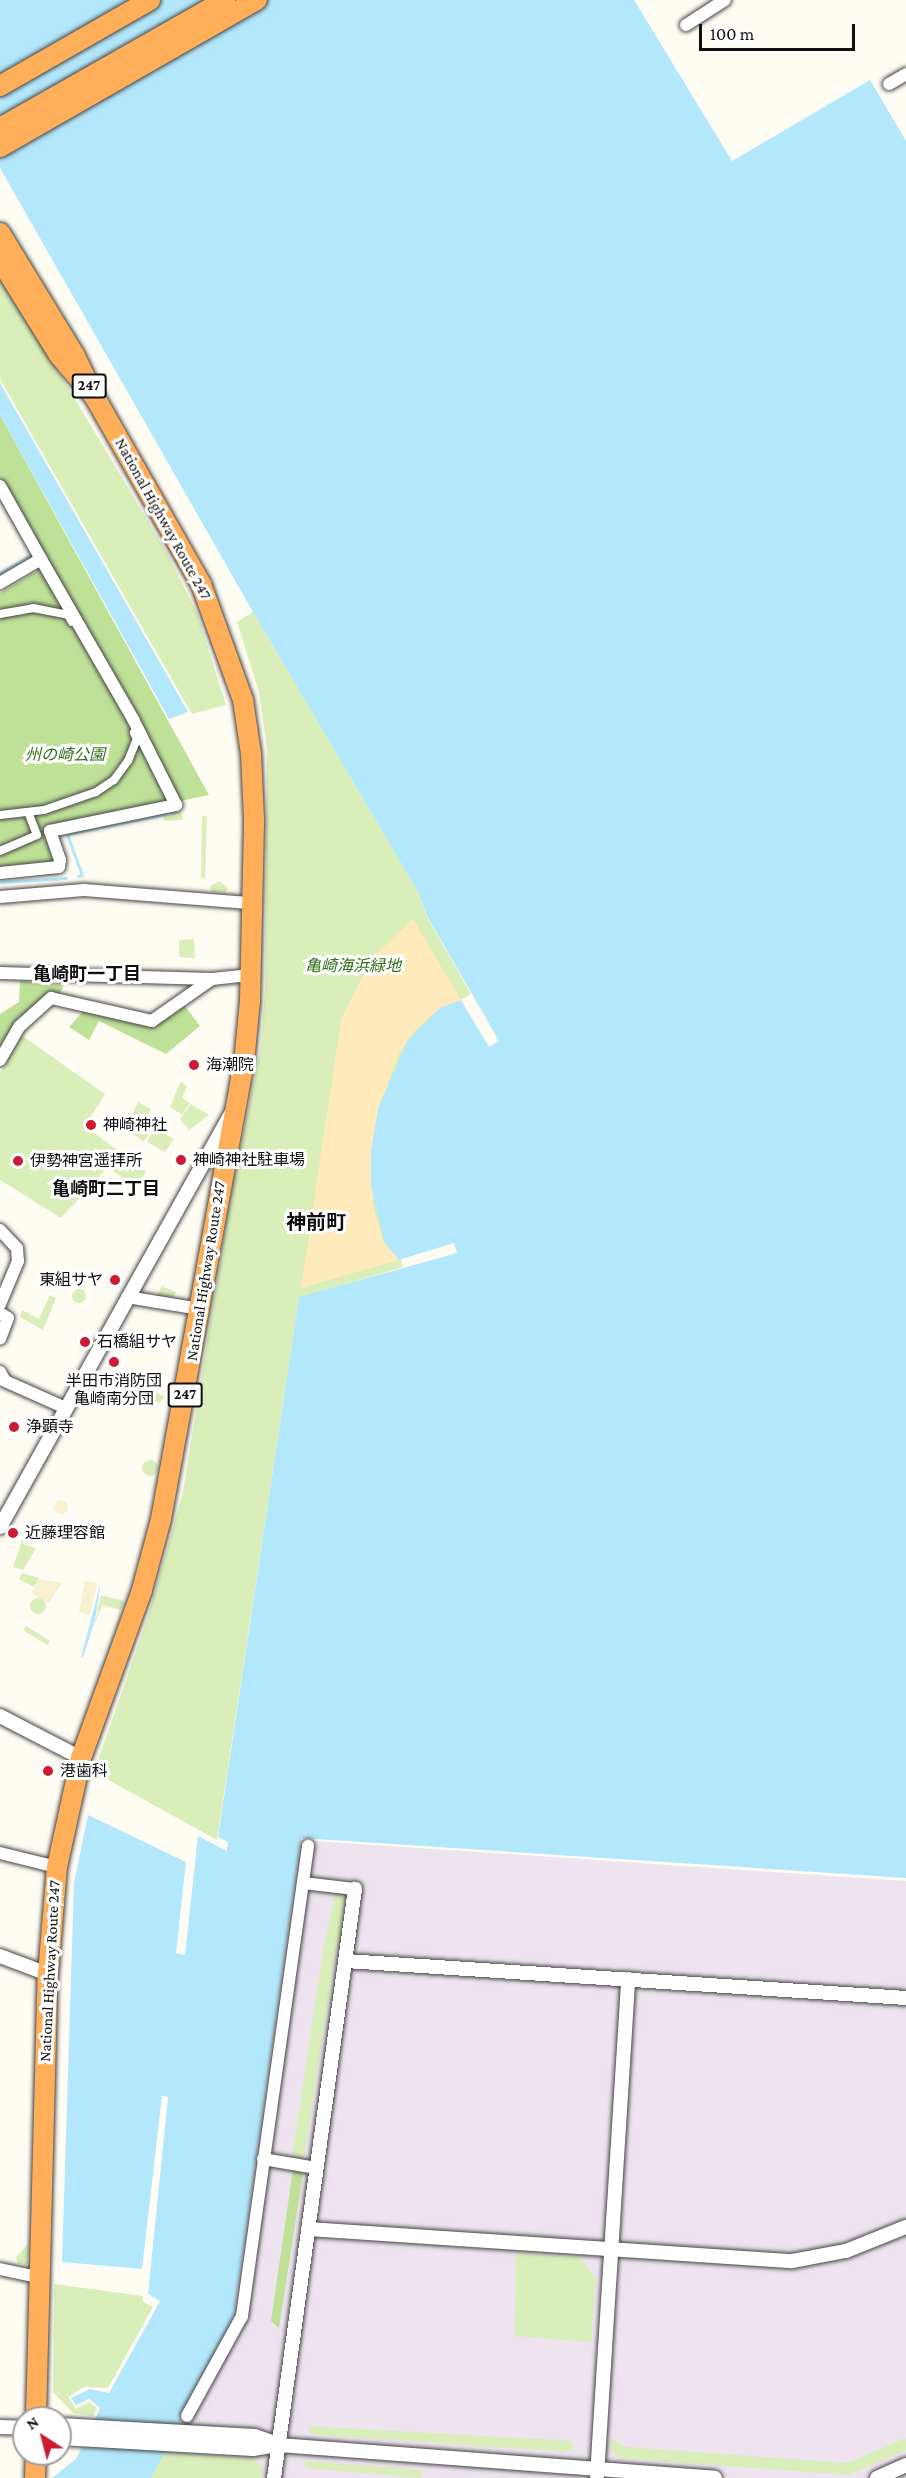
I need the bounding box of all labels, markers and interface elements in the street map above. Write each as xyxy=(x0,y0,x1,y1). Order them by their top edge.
scale bar xyxy=(702,12,858,50)
text: 100 m xyxy=(710,24,754,44)
road number: 247 xyxy=(71,374,107,398)
street label: National Highway Route 247 xyxy=(111,435,215,603)
park label: 州の崎公園 xyxy=(25,745,105,765)
park label: 亀崎海浜緑地 xyxy=(305,956,401,976)
district label: 亀崎町一丁目 xyxy=(33,963,141,985)
place label: 海潮院 xyxy=(206,1055,254,1075)
marker: 海潮院 xyxy=(187,1058,201,1072)
place label: 神崎神社 xyxy=(103,1115,167,1135)
marker: 神崎神社 xyxy=(84,1118,98,1132)
place label: 神崎神社駐車場 xyxy=(193,1150,305,1170)
place label: 伊勢神宮遥拝所 xyxy=(30,1151,142,1171)
marker: 神崎神社駐車場 xyxy=(174,1153,188,1167)
marker: 伊勢神宮遥拝所 xyxy=(11,1154,25,1168)
district label: 亀崎町二丁目 xyxy=(52,1178,160,1200)
street label: National Highway Route 247 xyxy=(182,1180,230,1362)
district label: 神前町 xyxy=(286,1210,346,1234)
place label: 東組サヤ xyxy=(39,1270,103,1290)
marker: 東組サヤ xyxy=(108,1273,122,1287)
place label: 石橋組サヤ xyxy=(97,1332,177,1352)
marker: 石橋組サヤ xyxy=(78,1335,92,1349)
marker: 半田市消防団 亀崎南分団 xyxy=(107,1355,121,1369)
place label: 半田市消防団 亀崎南分団 xyxy=(66,1371,162,1409)
road number: 247 xyxy=(167,1383,203,1407)
place label: 浄顕寺 xyxy=(26,1417,74,1437)
marker: 浄顕寺 xyxy=(7,1420,21,1434)
place label: 近藤理容館 xyxy=(25,1523,105,1543)
marker: 近藤理容館 xyxy=(6,1526,20,1540)
place label: 港歯科 xyxy=(60,1761,108,1781)
marker: 港歯科 xyxy=(41,1764,55,1778)
street label: National Highway Route 247 xyxy=(36,1880,64,2062)
north arrow xyxy=(12,2406,72,2466)
text: N xyxy=(23,2413,42,2433)

